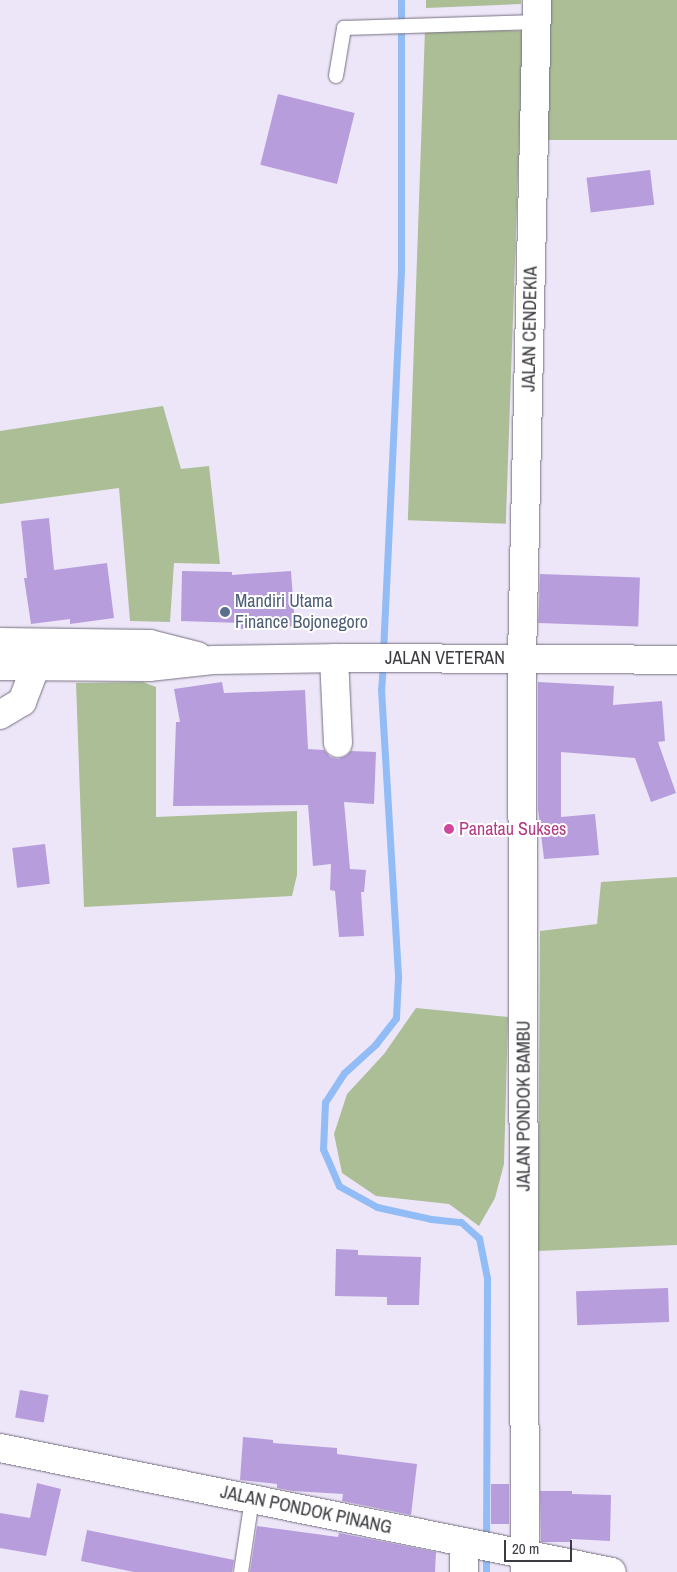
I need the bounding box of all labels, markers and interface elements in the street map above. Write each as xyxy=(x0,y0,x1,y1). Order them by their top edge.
street label: JALAN CENDEKIA xyxy=(518,266,542,392)
place label: Mandiri Utama Finance Bojonegoro xyxy=(235,591,368,634)
marker: Mandiri Utama Finance Bojonegoro xyxy=(219,606,231,618)
street label: JALAN VETERAN xyxy=(385,647,505,669)
place label: Panatau Sukses xyxy=(459,818,566,840)
marker: Panatau Sukses xyxy=(443,823,455,835)
street label: JALAN PONDOK BAMBU xyxy=(513,1021,535,1191)
street label: JALAN PONDOK PINANG xyxy=(218,1481,394,1539)
scale bar xyxy=(507,1530,574,1562)
text: 20 m xyxy=(512,1538,539,1559)

